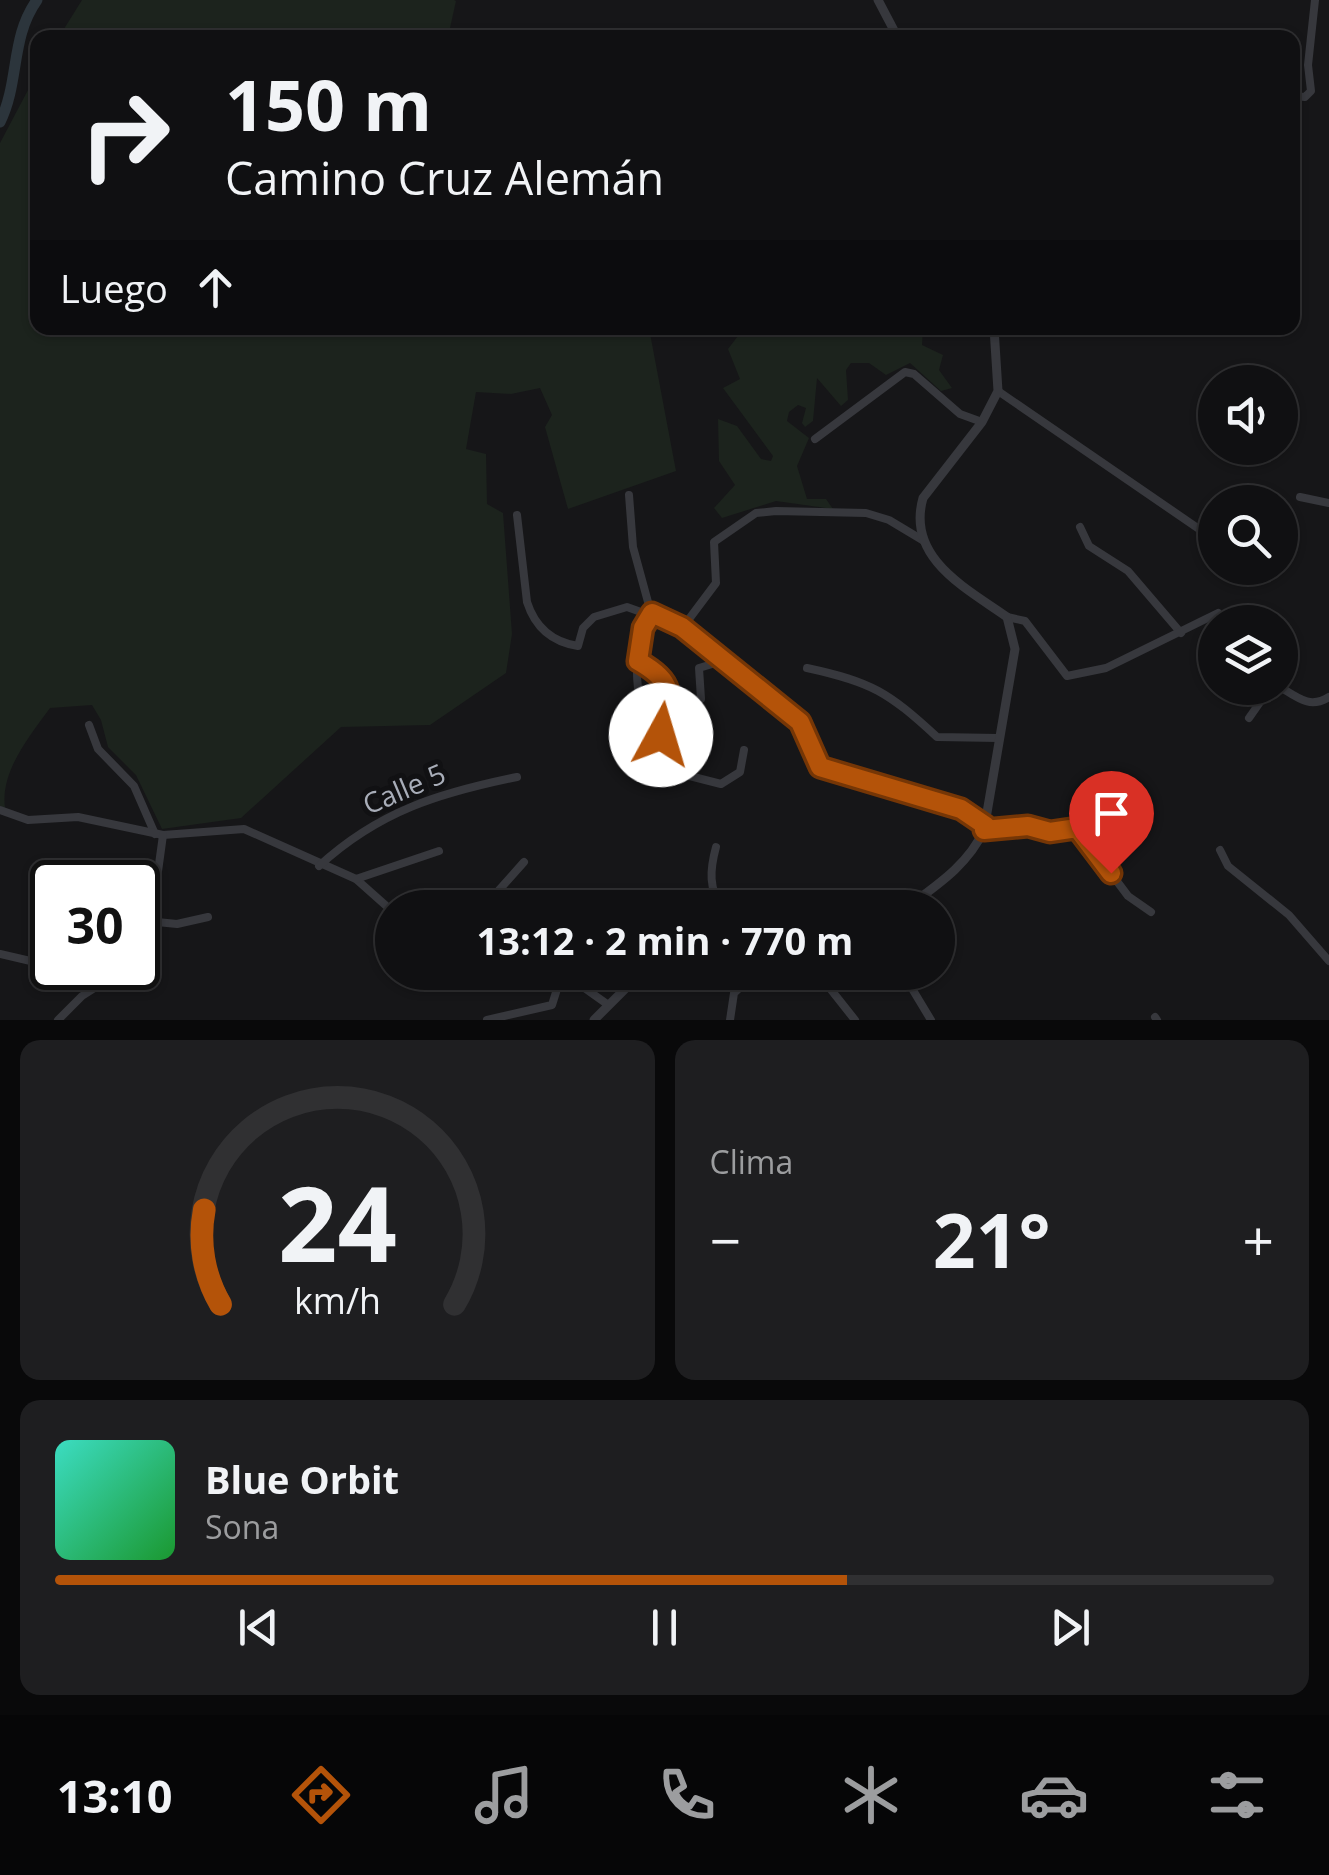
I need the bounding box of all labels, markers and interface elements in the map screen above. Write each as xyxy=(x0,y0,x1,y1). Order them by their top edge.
text: 150 m xyxy=(225,56,432,152)
icon: right xyxy=(60,70,190,200)
text: Camino Cruz Alemán xyxy=(225,147,664,208)
icon: ahead xyxy=(188,260,243,315)
text: Luego xyxy=(60,262,168,314)
map controls xyxy=(1198,365,1298,705)
button: sound xyxy=(1198,365,1298,465)
button: search xyxy=(1198,485,1298,585)
button: layers xyxy=(1198,605,1298,705)
position arrow xyxy=(609,683,713,787)
street label: Calle 5 xyxy=(356,754,451,822)
pin xyxy=(1069,771,1154,874)
icon: arrive xyxy=(1084,786,1139,841)
speed limit sign: 30 xyxy=(30,860,160,990)
text: 13:12 · 2 min · 770 m xyxy=(477,914,853,966)
text: Clima xyxy=(710,1140,793,1183)
text: 24 xyxy=(278,1151,397,1292)
text: 21° xyxy=(933,1188,1051,1290)
text: − xyxy=(710,1202,741,1277)
text: + xyxy=(1243,1202,1274,1277)
text: km/h xyxy=(294,1276,381,1324)
text: Blue Orbit xyxy=(205,1453,399,1505)
text: Sona xyxy=(205,1505,279,1548)
icon: previous xyxy=(231,1600,286,1655)
icon: pause xyxy=(637,1600,692,1655)
icon: next xyxy=(1043,1600,1098,1655)
icon: directions xyxy=(286,1760,356,1830)
icon: music xyxy=(469,1760,539,1830)
icon: phone xyxy=(652,1760,722,1830)
icon: climate xyxy=(836,1760,906,1830)
icon: car xyxy=(1019,1760,1089,1830)
icon: filters xyxy=(1202,1760,1272,1830)
text: 13:10 xyxy=(57,1765,172,1826)

